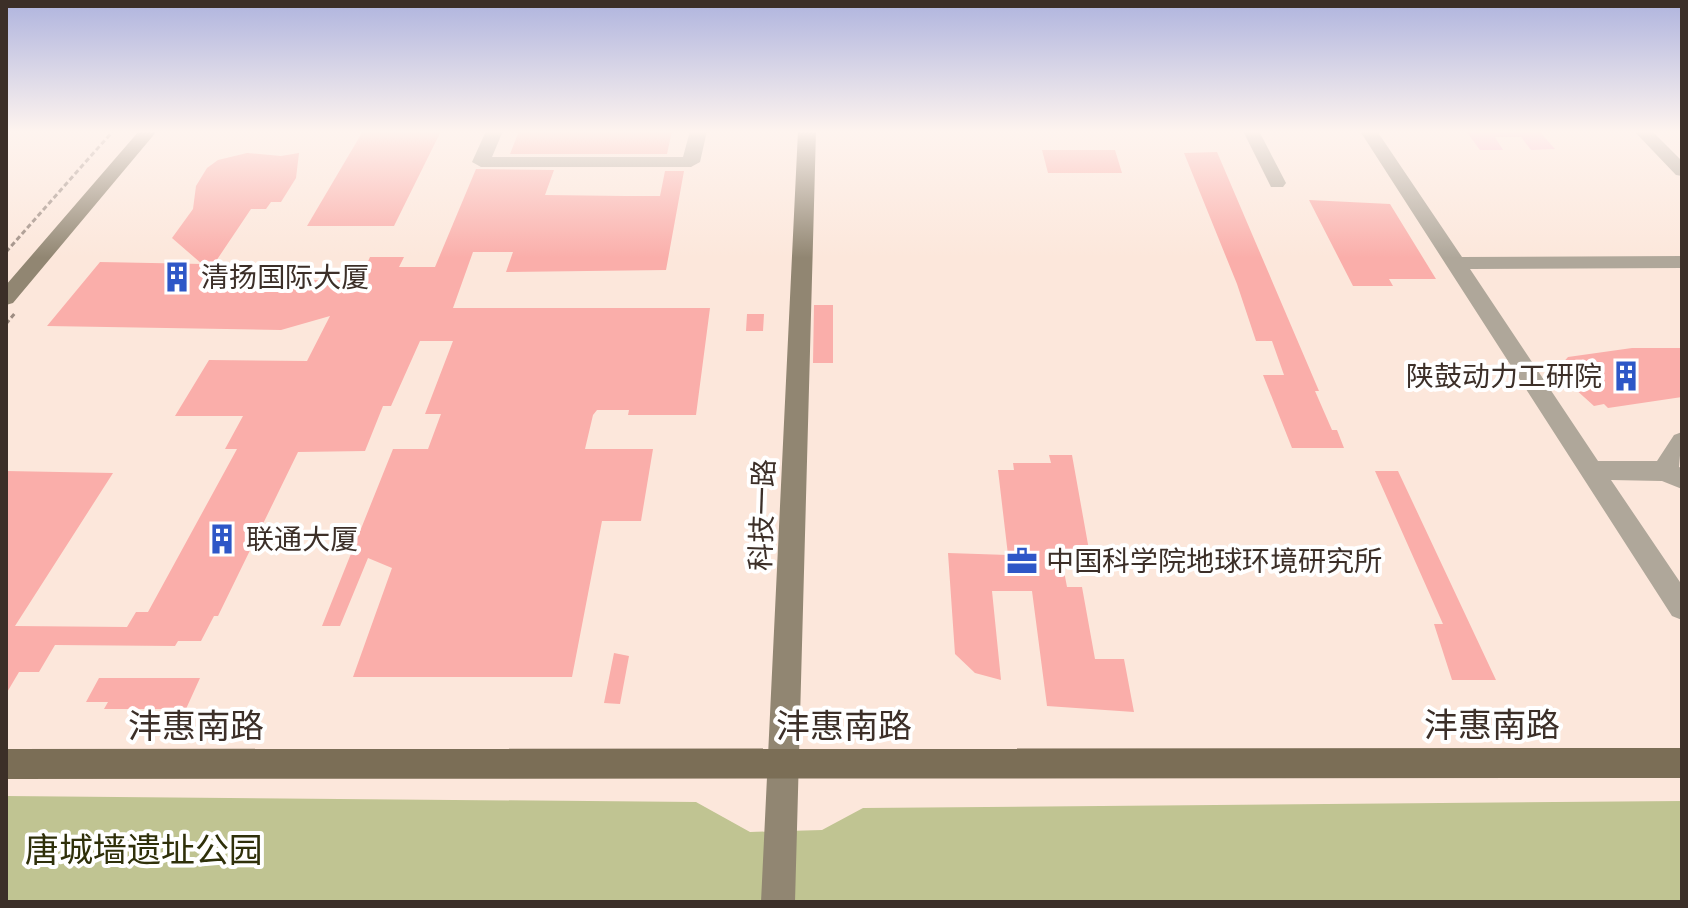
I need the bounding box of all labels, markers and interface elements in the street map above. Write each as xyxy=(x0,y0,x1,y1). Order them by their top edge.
place label: 清扬国际大厦 xyxy=(201,257,369,295)
building icon: 清扬国际大厦 xyxy=(160,260,194,294)
place label: 陕鼓动力工研院 xyxy=(1406,356,1602,394)
building icon: 陕鼓动力工研院 xyxy=(1609,359,1643,393)
street label: 科技一路 xyxy=(740,458,782,572)
place label: 联通大厦 xyxy=(246,519,358,557)
building icon: 联通大厦 xyxy=(205,522,239,556)
place label: 中国科学院地球环境研究所 xyxy=(1046,541,1382,579)
office icon: 中国科学院地球环境研究所 xyxy=(1005,544,1039,578)
street label: 沣惠南路 xyxy=(1424,701,1560,747)
street label: 沣惠南路 xyxy=(128,702,264,748)
street label: 沣惠南路 xyxy=(776,702,912,748)
park label: 唐城墙遗址公园 xyxy=(25,826,263,872)

